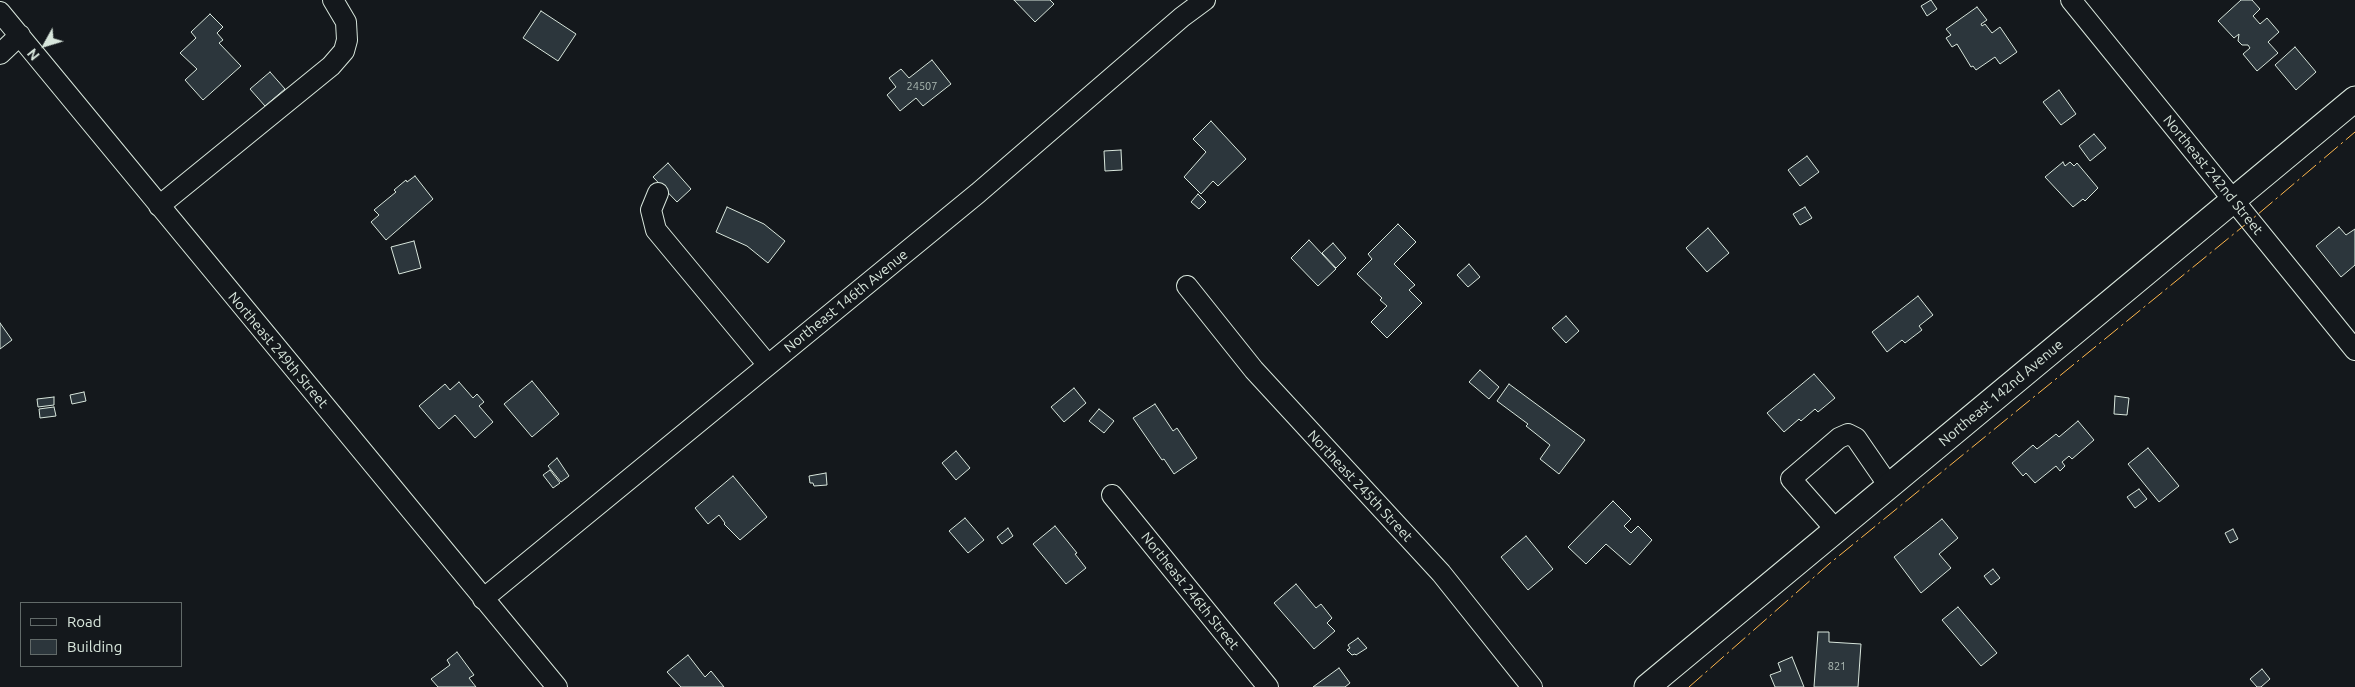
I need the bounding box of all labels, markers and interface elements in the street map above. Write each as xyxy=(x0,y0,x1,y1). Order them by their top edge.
north arrow xyxy=(20,20,70,70)
text: N xyxy=(24,45,43,64)
house number: 24507 xyxy=(906,79,938,93)
street label: Northeast 242nd Street xyxy=(2160,112,2266,238)
street label: Northeast 146th Avenue xyxy=(781,246,911,356)
street label: Northeast 249th Street xyxy=(225,289,331,411)
street label: Northeast 142nd Avenue xyxy=(1935,336,2067,450)
street label: Northeast 245th Street xyxy=(1304,427,1416,545)
street label: Northeast 246th Street xyxy=(1137,529,1243,653)
legend xyxy=(20,602,182,667)
text: Road xyxy=(67,613,102,630)
text: Building xyxy=(67,638,122,655)
house number: 821 xyxy=(1828,659,1846,673)

